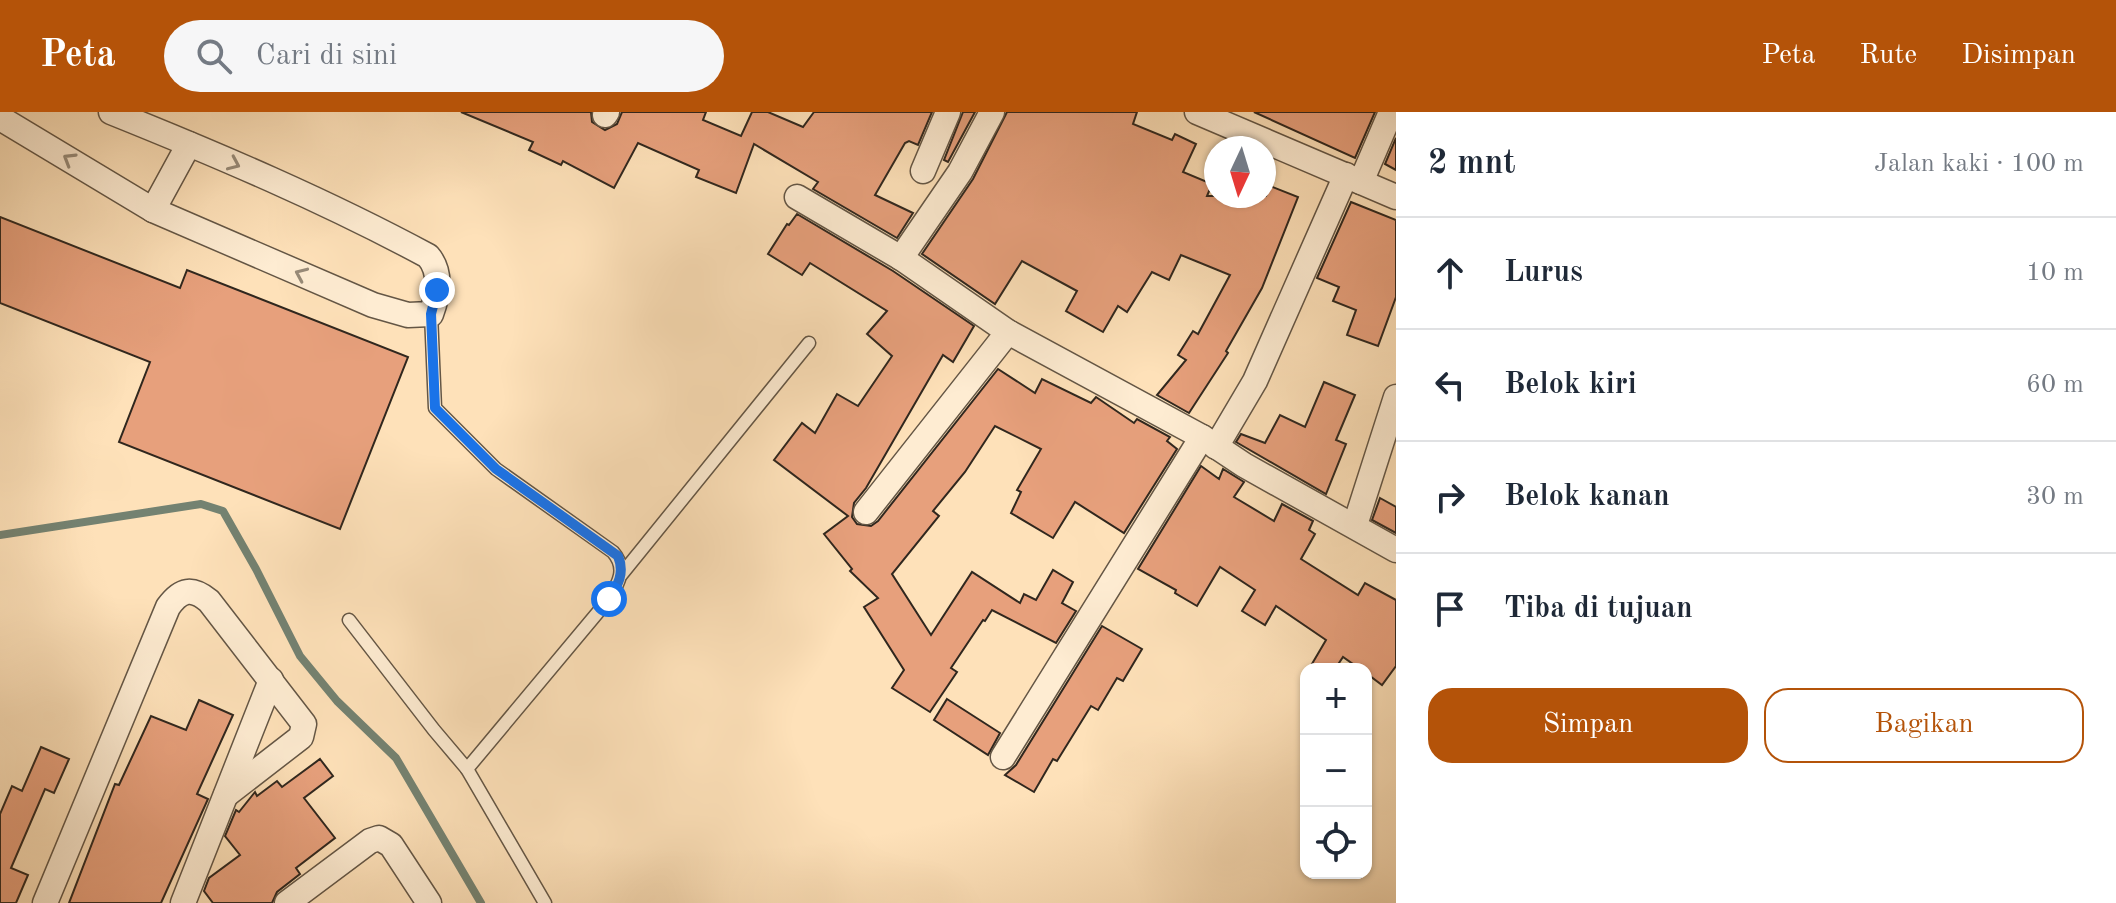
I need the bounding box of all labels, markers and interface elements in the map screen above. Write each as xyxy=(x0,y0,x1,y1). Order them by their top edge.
search box xyxy=(164,20,724,92)
icon: search xyxy=(192,34,236,78)
text: Peta xyxy=(40,37,116,75)
text: Cari di sini xyxy=(256,41,397,71)
text: Peta xyxy=(1761,42,1816,70)
text: Rute xyxy=(1860,42,1917,70)
text: Disimpan xyxy=(1961,42,2076,70)
north arrow xyxy=(1204,136,1276,208)
text: 2 mnt xyxy=(1428,147,1516,181)
text: Jalan kaki · 100 m xyxy=(1874,151,2084,177)
one-way arrow xyxy=(63,153,78,169)
one-way arrow xyxy=(226,154,240,170)
icon: ahead xyxy=(1428,251,1472,295)
text: Lurus xyxy=(1504,258,1583,288)
text: 10 m xyxy=(2026,260,2084,286)
one-way arrow xyxy=(295,268,309,284)
route end xyxy=(419,272,455,308)
icon: left xyxy=(1428,363,1472,407)
text: Belok kiri xyxy=(1504,370,1637,400)
text: 60 m xyxy=(2026,372,2084,398)
icon: right xyxy=(1428,475,1472,519)
text: Belok kanan xyxy=(1504,482,1670,512)
text: 30 m xyxy=(2026,484,2084,510)
route start xyxy=(591,581,627,617)
icon: arrive xyxy=(1428,587,1472,631)
text: Tiba di tujuan xyxy=(1504,594,1693,624)
map controls xyxy=(1300,663,1372,879)
button: + xyxy=(1300,663,1372,735)
button: Simpan xyxy=(1428,688,1748,763)
button: Bagikan xyxy=(1764,688,2084,763)
button: − xyxy=(1300,735,1372,807)
button: locate xyxy=(1300,807,1372,879)

